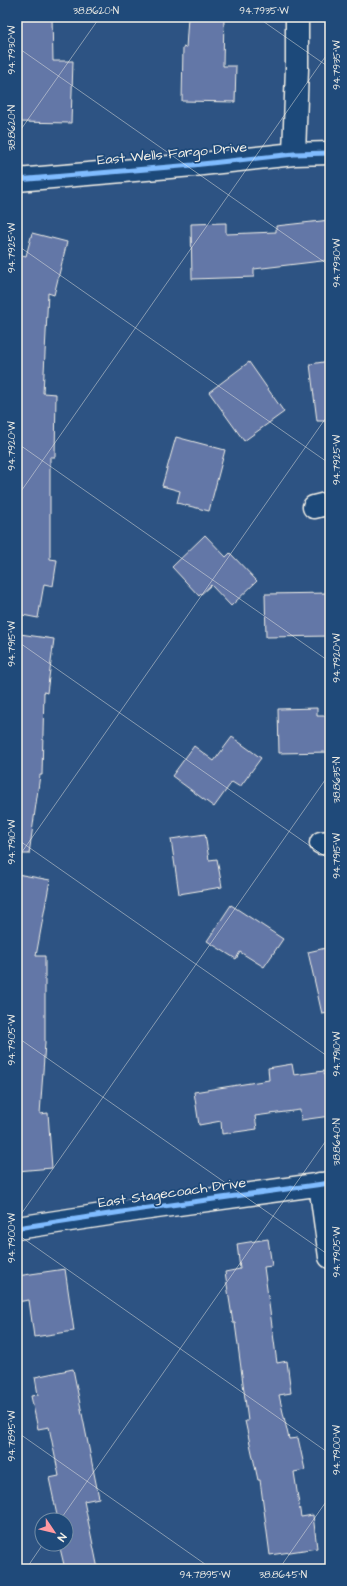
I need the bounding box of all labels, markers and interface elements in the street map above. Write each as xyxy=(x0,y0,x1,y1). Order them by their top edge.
text: 38.8620°N xyxy=(73,4,119,18)
text: 94.7935°W xyxy=(239,4,289,18)
text: 94.7930°W xyxy=(5,25,19,74)
text: 94.7935°W xyxy=(330,40,344,90)
text: 38.8620°N xyxy=(5,105,19,151)
street label: East Wells Fargo Drive xyxy=(96,137,248,171)
text: 94.7925°W xyxy=(5,222,19,273)
text: 94.7930°W xyxy=(330,238,344,287)
text: 94.7920°W xyxy=(5,421,19,471)
text: 94.7925°W xyxy=(330,434,344,485)
text: 94.7915°W xyxy=(5,621,19,667)
text: 94.7920°W xyxy=(330,633,344,683)
text: 38.8635°N xyxy=(330,757,344,803)
text: 94.7910°W xyxy=(5,819,19,864)
text: 94.7915°W xyxy=(330,833,344,879)
text: 94.7905°W xyxy=(5,1014,19,1065)
text: 94.7910°W xyxy=(330,1031,344,1076)
text: 38.8640°N xyxy=(330,1118,344,1166)
street label: East Stagecoach Drive xyxy=(97,1173,248,1213)
text: 94.7900°W xyxy=(5,1212,19,1263)
text: 94.7905°W xyxy=(330,1226,344,1277)
text: 94.7895°W xyxy=(5,1410,19,1461)
text: 94.7900°W xyxy=(330,1424,344,1475)
north arrow xyxy=(34,1512,74,1552)
text: N xyxy=(54,1530,70,1545)
text: 94.7895°W xyxy=(180,1568,231,1582)
text: 38.8645°N xyxy=(259,1568,307,1582)

